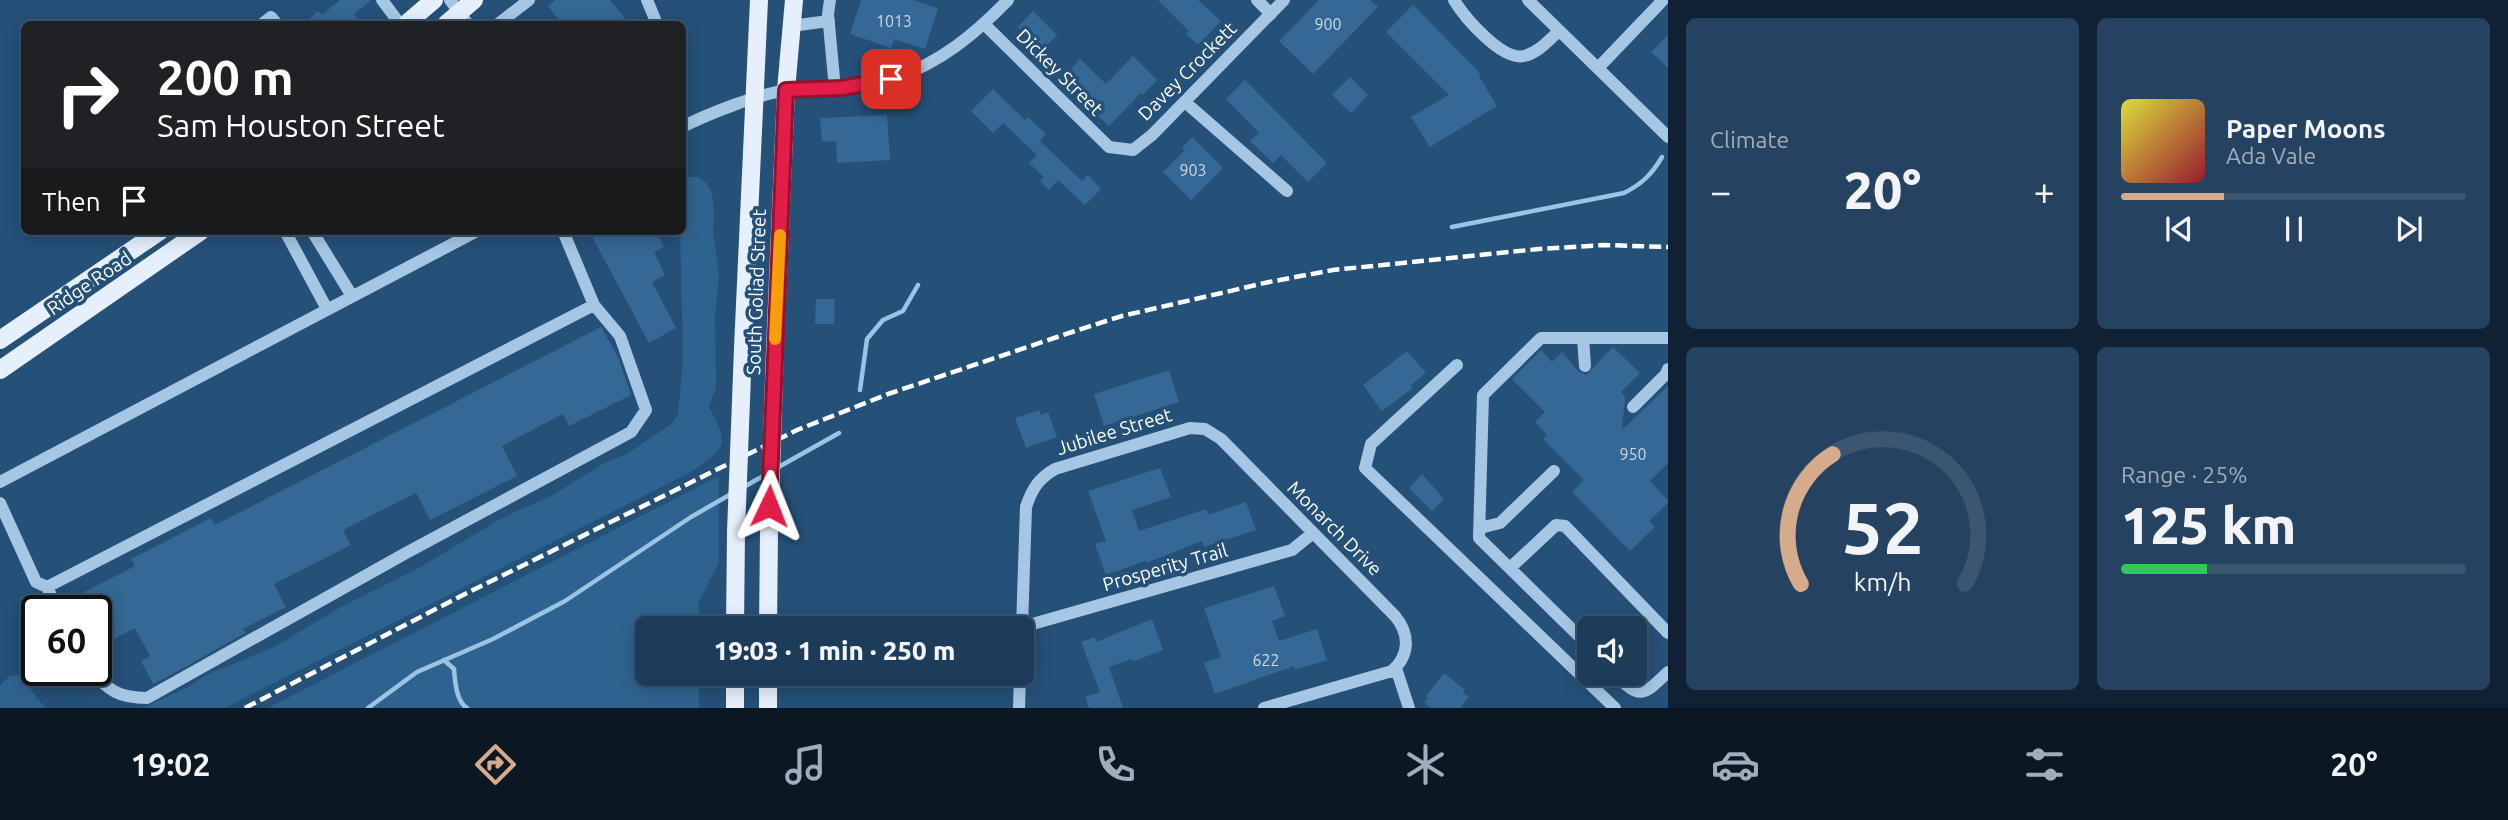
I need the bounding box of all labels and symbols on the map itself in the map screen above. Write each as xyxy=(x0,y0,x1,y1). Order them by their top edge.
house number: 1013 xyxy=(876,12,912,30)
house number: 900 xyxy=(1314,15,1342,33)
street label: Davey Crockett xyxy=(1133,17,1241,125)
street label: Dickey Street xyxy=(1012,24,1108,120)
pin xyxy=(861,49,921,109)
house number: 903 xyxy=(1179,161,1207,179)
street label: South Goliad Street xyxy=(742,208,770,375)
street label: Ridge Road xyxy=(43,247,135,319)
street label: Jubilee Street xyxy=(1054,403,1175,459)
house number: 950 xyxy=(1619,445,1647,463)
position arrow xyxy=(732,469,806,543)
street label: Monarch Drive xyxy=(1283,476,1387,580)
street label: Prosperity Trail xyxy=(1100,539,1230,595)
speed limit sign: 60 xyxy=(21,595,112,686)
house number: 622 xyxy=(1252,651,1280,669)

